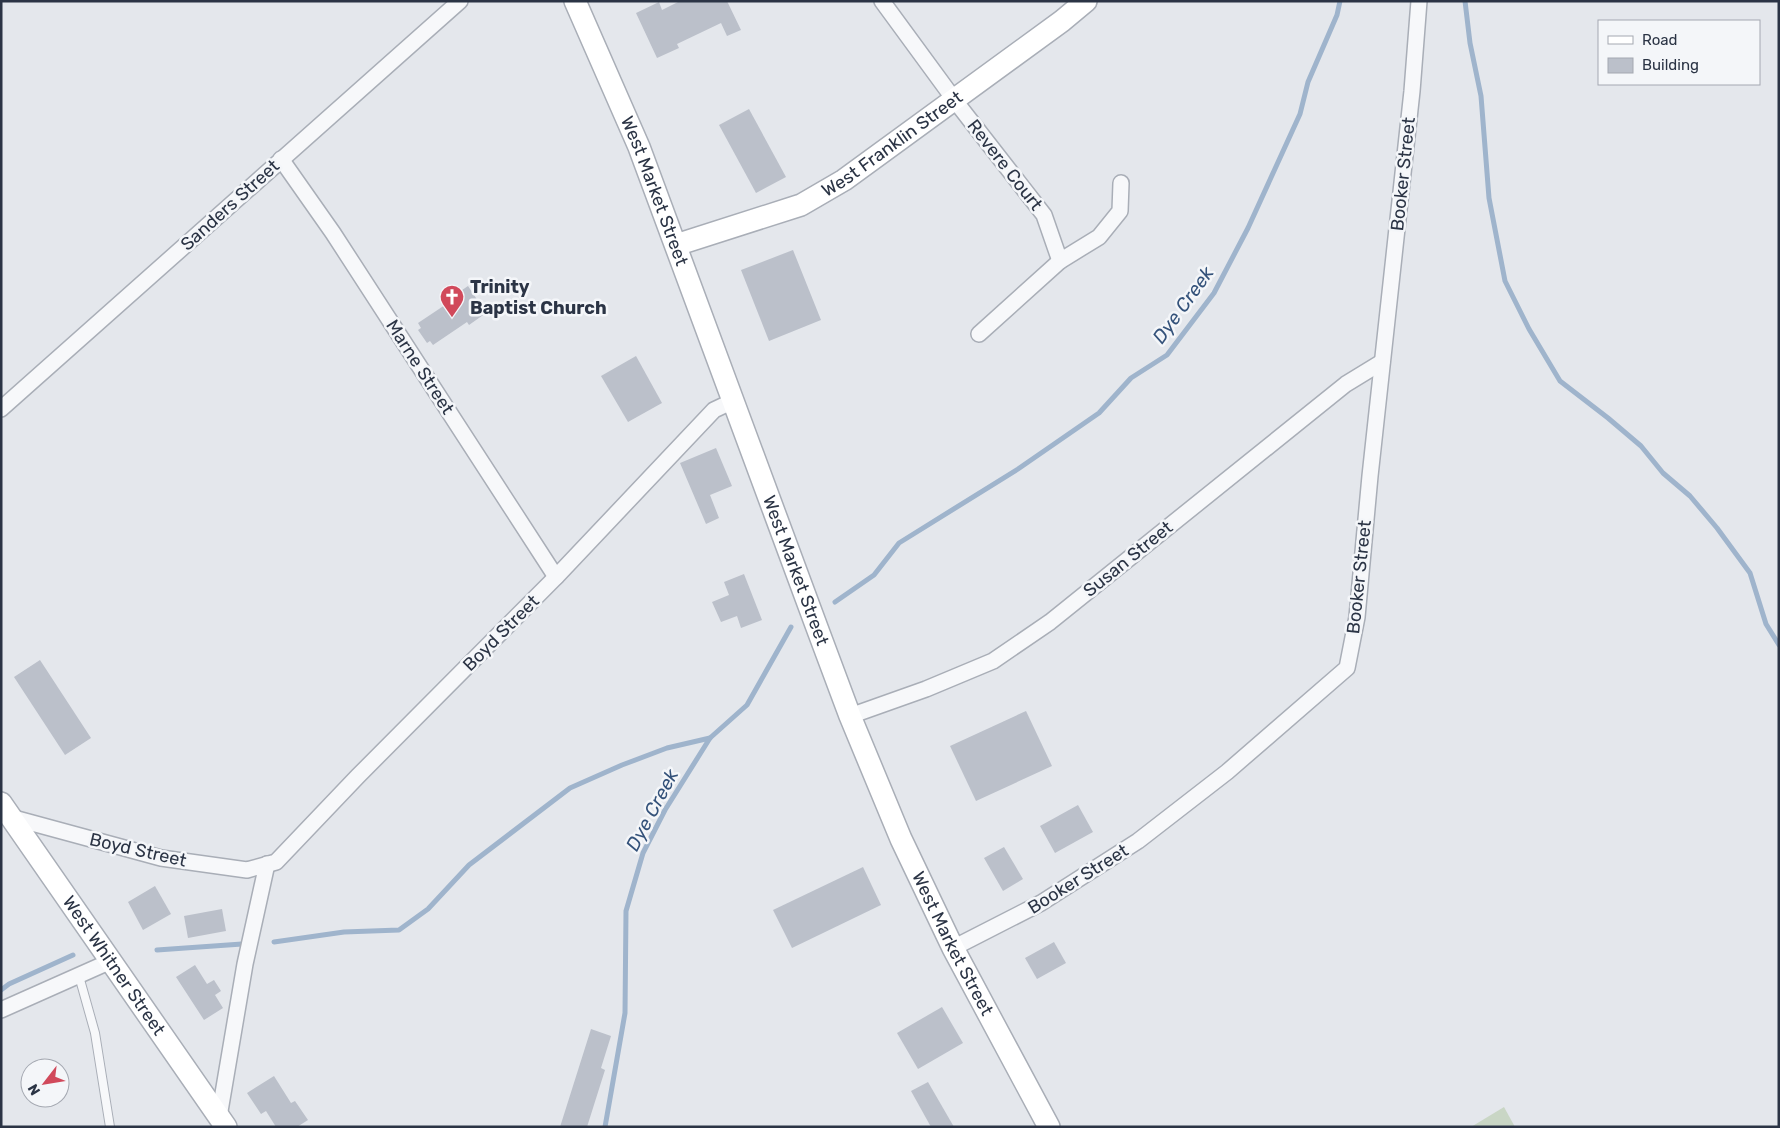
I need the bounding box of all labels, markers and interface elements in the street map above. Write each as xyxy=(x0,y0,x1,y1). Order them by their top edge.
legend xyxy=(1598,20,1760,85)
text: Road xyxy=(1642,31,1678,49)
text: Building xyxy=(1642,56,1699,74)
street label: West Franklin Street xyxy=(818,86,967,202)
street label: West Market Street xyxy=(616,113,693,269)
street label: Revere Court xyxy=(963,115,1047,215)
street label: Booker Street xyxy=(1386,116,1420,232)
street label: Sanders Street xyxy=(176,155,284,255)
water label: Dye Creek xyxy=(1147,262,1219,348)
place label: Trinity Baptist Church xyxy=(470,276,607,319)
church icon: Trinity Baptist Church xyxy=(439,284,465,318)
street label: Marne Street xyxy=(381,316,459,418)
street label: West Market Street xyxy=(758,492,834,649)
street label: Susan Street xyxy=(1079,516,1177,602)
street label: Booker Street xyxy=(1342,519,1376,635)
street label: Boyd Street xyxy=(458,590,544,676)
water label: Dye Creek xyxy=(621,765,683,855)
street label: Boyd Street xyxy=(87,828,189,872)
street label: Booker Street xyxy=(1024,839,1132,919)
street label: West Market Street xyxy=(907,868,998,1019)
street label: West Whitner Street xyxy=(58,891,170,1040)
north arrow xyxy=(20,1058,70,1108)
text: N xyxy=(24,1081,44,1098)

